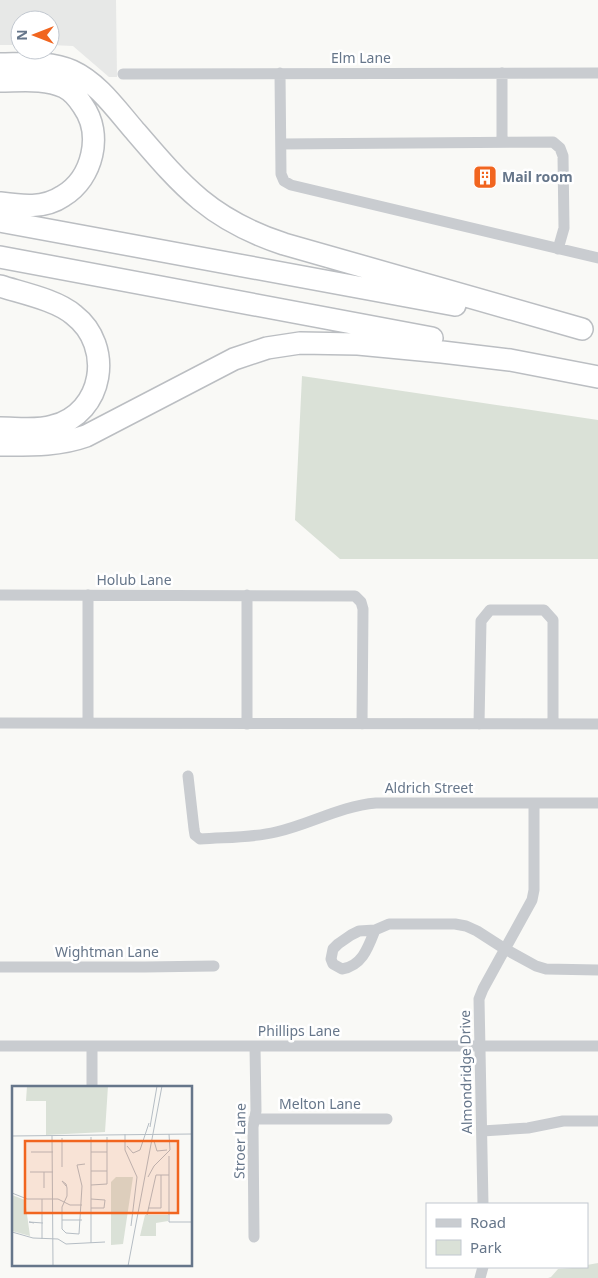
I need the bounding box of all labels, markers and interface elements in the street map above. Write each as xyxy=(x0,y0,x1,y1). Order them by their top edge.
north arrow xyxy=(10,10,60,60)
text: N xyxy=(12,29,31,41)
street label: Elm Lane xyxy=(331,48,391,67)
building icon: Mail room xyxy=(472,164,498,190)
place label: Mail room xyxy=(502,167,573,186)
street label: Holub Lane xyxy=(96,570,172,589)
street label: Aldrich Street xyxy=(385,778,473,797)
street label: Wightman Lane xyxy=(55,942,159,961)
street label: Almondridge Drive xyxy=(455,1010,476,1134)
street label: Phillips Lane xyxy=(258,1021,340,1040)
inset map xyxy=(12,1086,192,1266)
street label: Melton Lane xyxy=(279,1094,361,1113)
street label: Stroer Lane xyxy=(229,1103,250,1179)
legend xyxy=(426,1203,588,1268)
text: Road xyxy=(470,1212,506,1232)
text: Park xyxy=(470,1237,502,1257)

